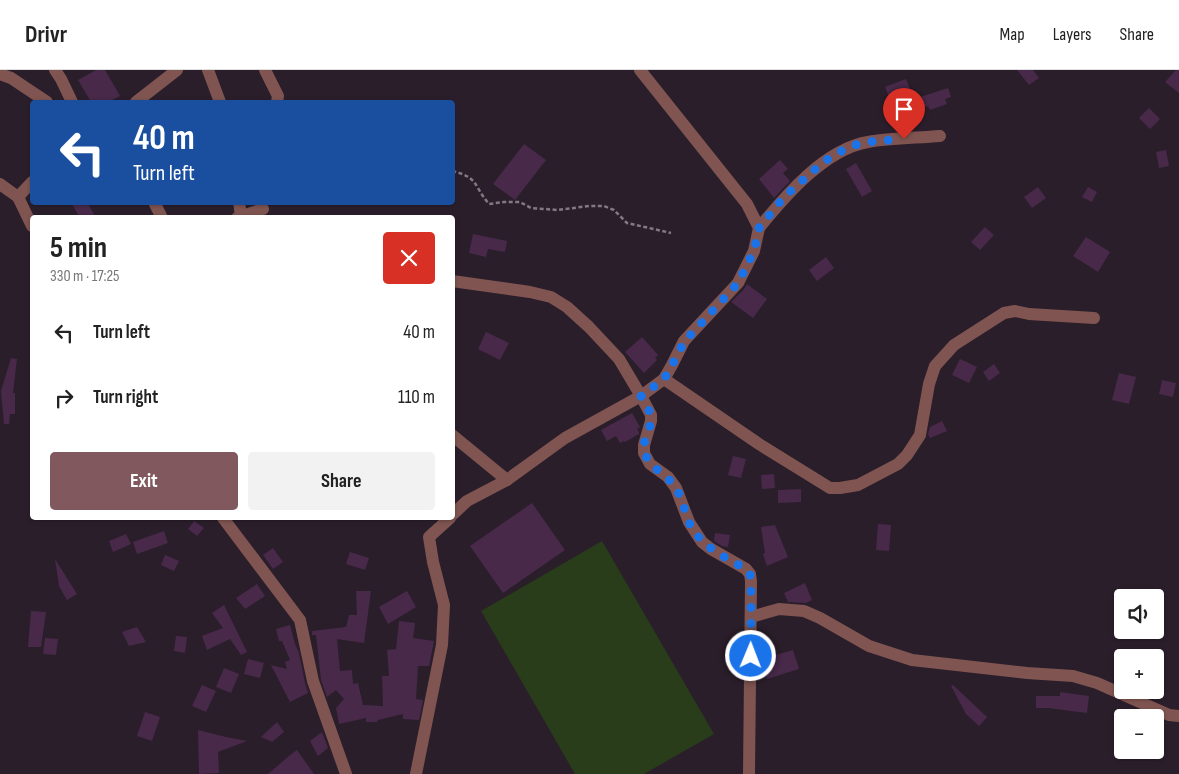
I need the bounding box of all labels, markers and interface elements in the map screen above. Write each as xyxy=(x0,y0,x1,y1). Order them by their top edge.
text: Drivr xyxy=(25,20,67,49)
text: Map xyxy=(1000,24,1025,45)
text: Layers xyxy=(1053,24,1092,45)
text: Share xyxy=(1120,24,1154,45)
pin xyxy=(883,88,925,139)
icon: arrive xyxy=(890,95,918,123)
text: 40 m xyxy=(133,117,195,160)
icon: left xyxy=(50,120,115,185)
text: Turn left xyxy=(133,160,195,187)
text: 5 min xyxy=(50,230,107,266)
button: close xyxy=(383,232,435,284)
text: 330 m · 17:25 xyxy=(50,267,120,286)
icon: left xyxy=(50,319,78,347)
text: Turn left xyxy=(93,321,150,344)
text: 40 m xyxy=(403,321,435,344)
icon: right xyxy=(50,384,78,412)
text: Turn right xyxy=(93,386,158,409)
text: 110 m xyxy=(398,386,435,409)
button: Exit xyxy=(50,452,238,510)
button: Share xyxy=(248,452,435,510)
map controls xyxy=(1114,589,1164,759)
button: sound xyxy=(1114,589,1164,639)
position arrow xyxy=(724,629,776,681)
button: + xyxy=(1114,649,1164,699)
button: − xyxy=(1114,709,1164,759)

